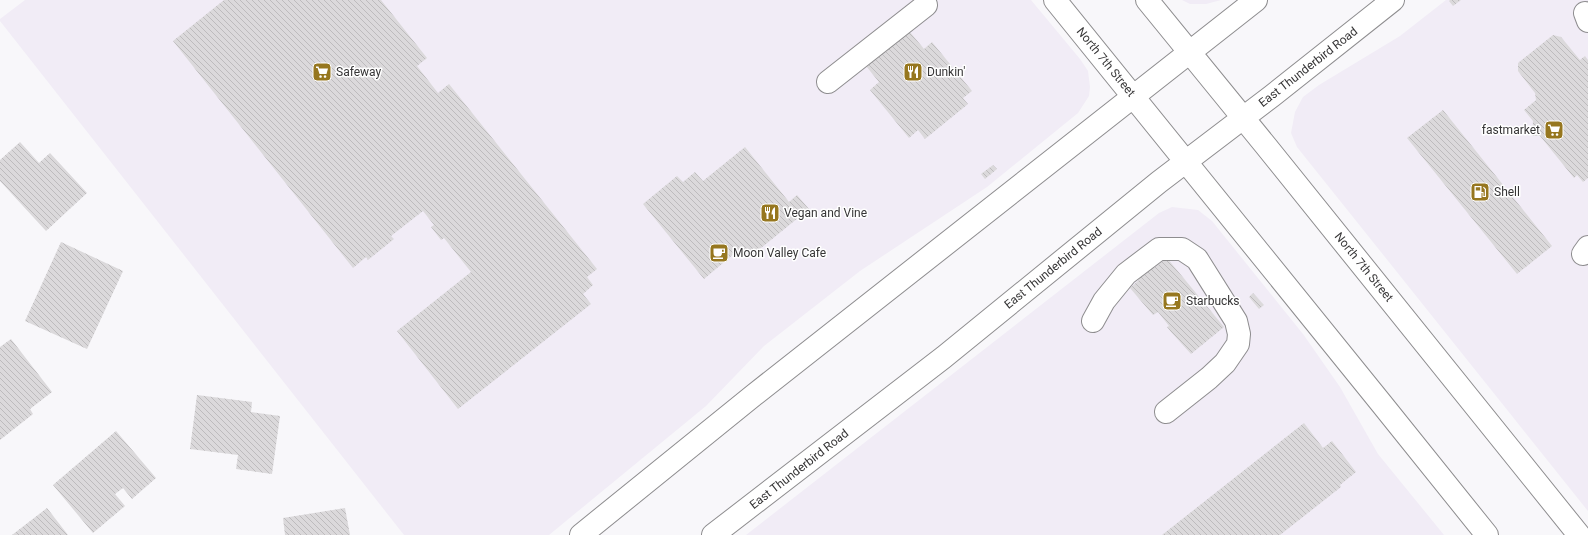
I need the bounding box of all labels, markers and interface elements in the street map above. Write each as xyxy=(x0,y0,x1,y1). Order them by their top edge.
street label: North 7th Street xyxy=(1074,24,1138,100)
street label: East Thunderbird Road xyxy=(1256,24,1360,110)
supermarket icon: Safeway xyxy=(311,61,333,83)
restaurant icon: Dunkin' xyxy=(902,61,924,83)
place label: Safeway xyxy=(336,65,382,79)
place label: Dunkin' xyxy=(927,65,965,79)
supermarket icon: fastmarket xyxy=(1543,119,1565,141)
place label: fastmarket xyxy=(1482,123,1540,137)
fuel station icon: Shell xyxy=(1469,181,1491,203)
place label: Shell xyxy=(1494,185,1520,199)
restaurant icon: Vegan and Vine xyxy=(759,202,781,224)
place label: Vegan and Vine xyxy=(784,206,867,220)
street label: East Thunderbird Road xyxy=(1001,224,1105,312)
street label: North 7th Street xyxy=(1332,229,1396,305)
cafe icon: Moon Valley Cafe xyxy=(708,242,730,264)
place label: Moon Valley Cafe xyxy=(733,246,826,260)
cafe icon: Starbucks xyxy=(1161,290,1183,312)
place label: Starbucks xyxy=(1186,294,1240,308)
street label: East Thunderbird Road xyxy=(747,426,851,512)

